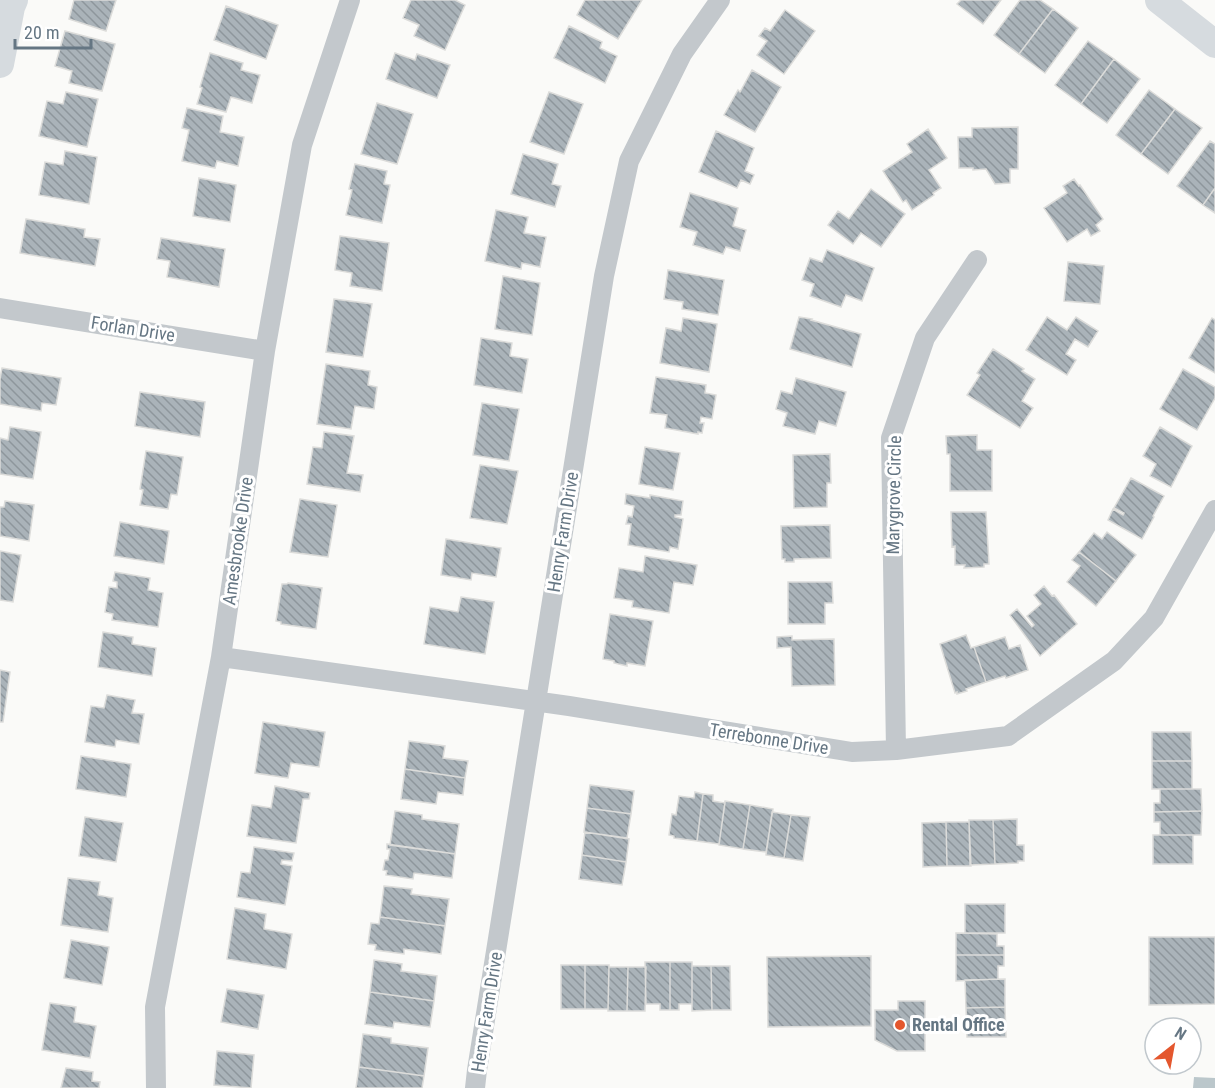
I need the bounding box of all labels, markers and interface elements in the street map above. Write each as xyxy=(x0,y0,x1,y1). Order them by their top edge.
scale bar xyxy=(15,12,92,50)
text: 20 m xyxy=(24,22,59,43)
street label: Forlan Drive xyxy=(90,312,176,345)
street label: Marygrove Circle xyxy=(882,435,905,555)
street label: Henry Farm Drive xyxy=(543,470,582,594)
street label: Amesbrooke Drive xyxy=(218,475,257,606)
street label: Terrebonne Drive xyxy=(708,719,830,758)
street label: Henry Farm Drive xyxy=(467,950,506,1074)
place label: Rental Office xyxy=(912,1014,1005,1035)
north arrow xyxy=(1143,1016,1203,1076)
marker: Rental Office xyxy=(893,1018,907,1032)
text: N xyxy=(1171,1023,1190,1044)

